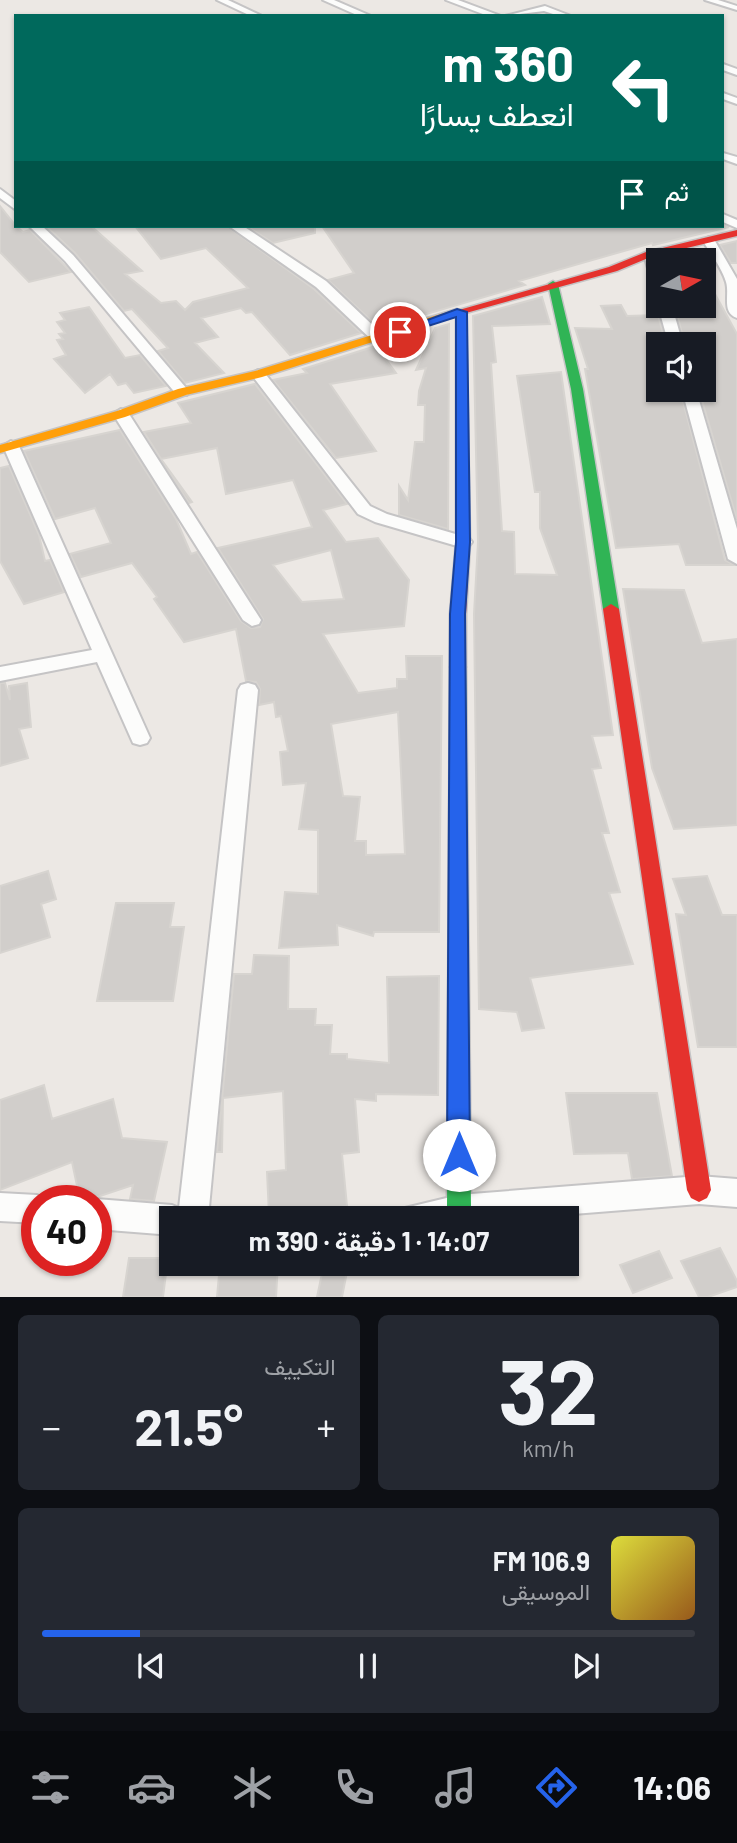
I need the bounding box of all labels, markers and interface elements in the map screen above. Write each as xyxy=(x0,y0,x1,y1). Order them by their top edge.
text: 360 m xyxy=(443,33,574,92)
icon: left xyxy=(598,42,689,133)
text: انعطف يسارًا xyxy=(420,94,574,132)
icon: arrive xyxy=(613,175,651,213)
text: ثم xyxy=(665,175,689,206)
north arrow xyxy=(646,248,716,318)
map controls xyxy=(646,248,716,402)
pin xyxy=(370,302,430,362)
icon: arrive xyxy=(381,313,419,351)
button: sound xyxy=(646,332,716,402)
position arrow xyxy=(422,1118,496,1192)
speed limit sign: 40 xyxy=(21,1185,112,1276)
text: 14:07 · 1 دقيقة · 390 m xyxy=(249,1225,489,1256)
text: 32 xyxy=(498,1334,598,1443)
text: التكييف xyxy=(264,1352,336,1380)
text: 21.5° xyxy=(134,1394,243,1456)
text: − xyxy=(42,1403,61,1449)
text: + xyxy=(316,1403,336,1449)
text: km/h xyxy=(522,1434,574,1462)
text: 106.9 FM xyxy=(493,1545,590,1576)
text: الموسيقى xyxy=(502,1577,590,1605)
icon: previous xyxy=(132,1647,170,1685)
icon: pause xyxy=(349,1647,387,1685)
icon: next xyxy=(567,1647,605,1685)
icon: filters xyxy=(26,1763,75,1812)
icon: car xyxy=(127,1763,176,1812)
icon: climate xyxy=(228,1763,277,1812)
icon: phone xyxy=(330,1763,379,1812)
icon: music xyxy=(431,1763,480,1812)
icon: directions xyxy=(532,1763,581,1812)
text: 14:06 xyxy=(633,1768,711,1806)

